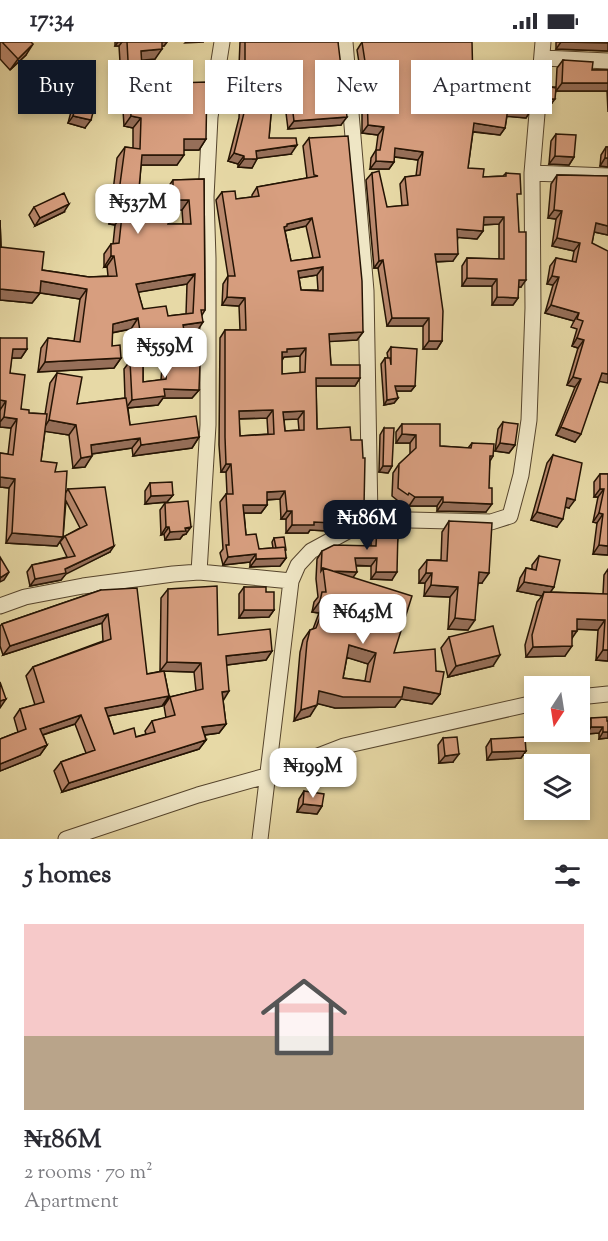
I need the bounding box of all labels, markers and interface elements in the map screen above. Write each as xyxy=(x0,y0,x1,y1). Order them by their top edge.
text: 17:34 xyxy=(30,5,74,37)
chip: Buy xyxy=(18,60,96,114)
chip: Rent xyxy=(108,60,193,114)
chip: Filters xyxy=(205,60,303,114)
chip: New xyxy=(315,60,399,114)
chip: Apartment xyxy=(411,60,552,114)
pin: ₦537M xyxy=(96,184,180,235)
text: ₦537M xyxy=(109,189,167,218)
pin: ₦559M xyxy=(123,328,207,379)
text: ₦559M xyxy=(137,333,193,362)
pin: ₦186M xyxy=(325,500,409,551)
text: ₦186M xyxy=(337,505,397,534)
pin: ₦645M xyxy=(321,594,405,645)
text: ₦645M xyxy=(333,599,393,628)
north arrow xyxy=(524,676,590,742)
map controls xyxy=(524,676,590,820)
pin: ₦199M xyxy=(271,748,355,799)
text: ₦199M xyxy=(284,753,342,782)
button: layers xyxy=(524,754,590,820)
text: 5 homes xyxy=(24,857,111,894)
icon: filters xyxy=(551,859,584,892)
icon: home xyxy=(250,963,358,1071)
text: ₦186M xyxy=(24,1122,101,1159)
text: 2 rooms · 70 m² xyxy=(24,1159,153,1188)
text: Apartment xyxy=(24,1188,119,1217)

